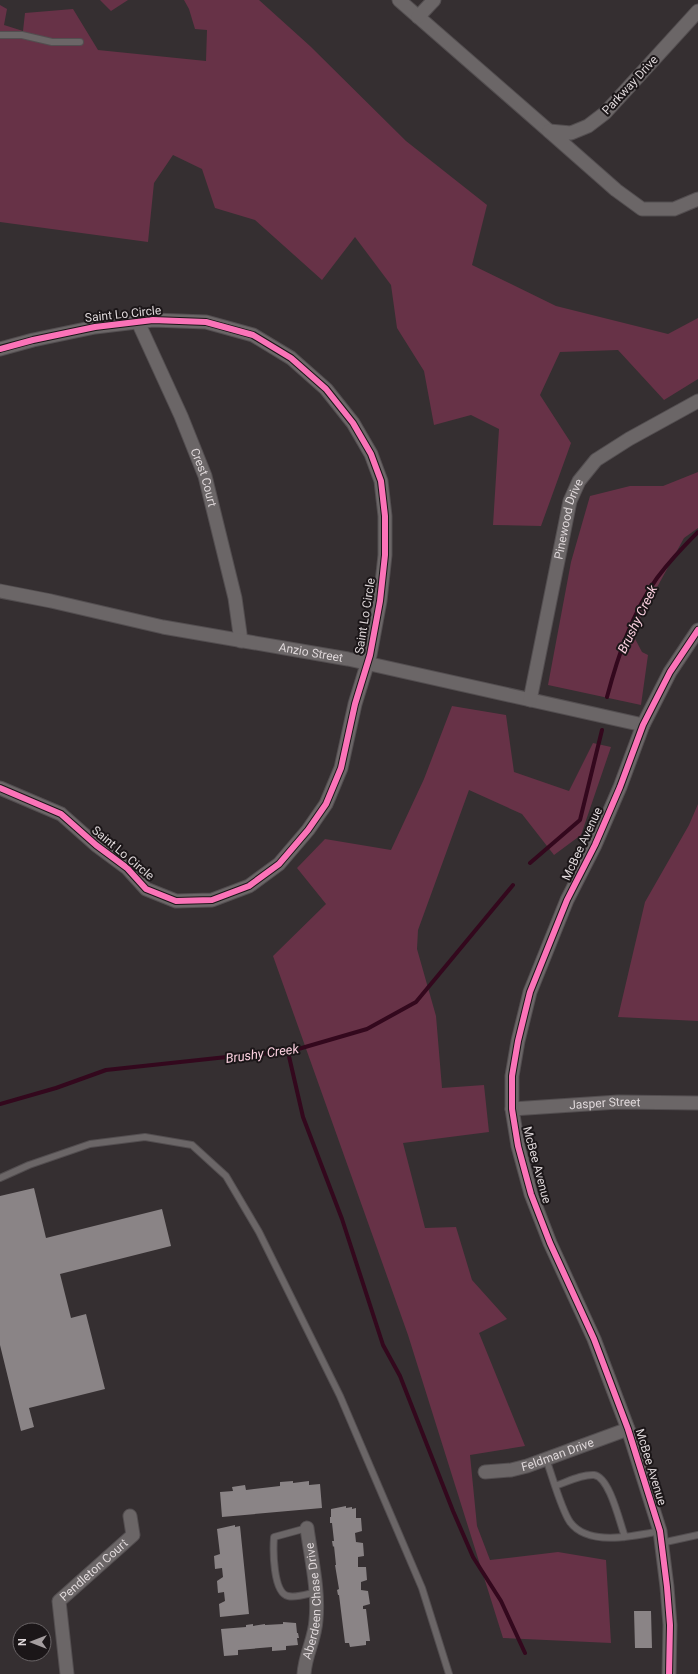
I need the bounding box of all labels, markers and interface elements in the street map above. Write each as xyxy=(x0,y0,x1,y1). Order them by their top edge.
street label: Parkway Drive xyxy=(599,53,661,117)
street label: Saint Lo Circle xyxy=(84,303,162,325)
street label: Crest Court xyxy=(188,446,219,508)
street label: Pinewood Drive xyxy=(551,477,586,561)
street label: Saint Lo Circle xyxy=(352,577,378,655)
water label: Brushy Creek xyxy=(615,582,661,656)
street label: Anzio Street xyxy=(278,640,344,665)
street label: McBee Avenue xyxy=(559,805,605,883)
street label: Saint Lo Circle xyxy=(89,823,157,883)
water label: Brushy Creek xyxy=(224,1041,300,1066)
street label: Jasper Street xyxy=(569,1095,641,1112)
street label: McBee Avenue xyxy=(520,1125,554,1205)
street label: McBee Avenue xyxy=(633,1427,669,1507)
street label: Feldman Drive xyxy=(520,1435,596,1474)
street label: Pendleton Court xyxy=(57,1536,131,1604)
street label: Aberdeen Chase Drive xyxy=(300,1542,324,1661)
north arrow xyxy=(12,1622,52,1662)
text: N xyxy=(16,1638,29,1646)

